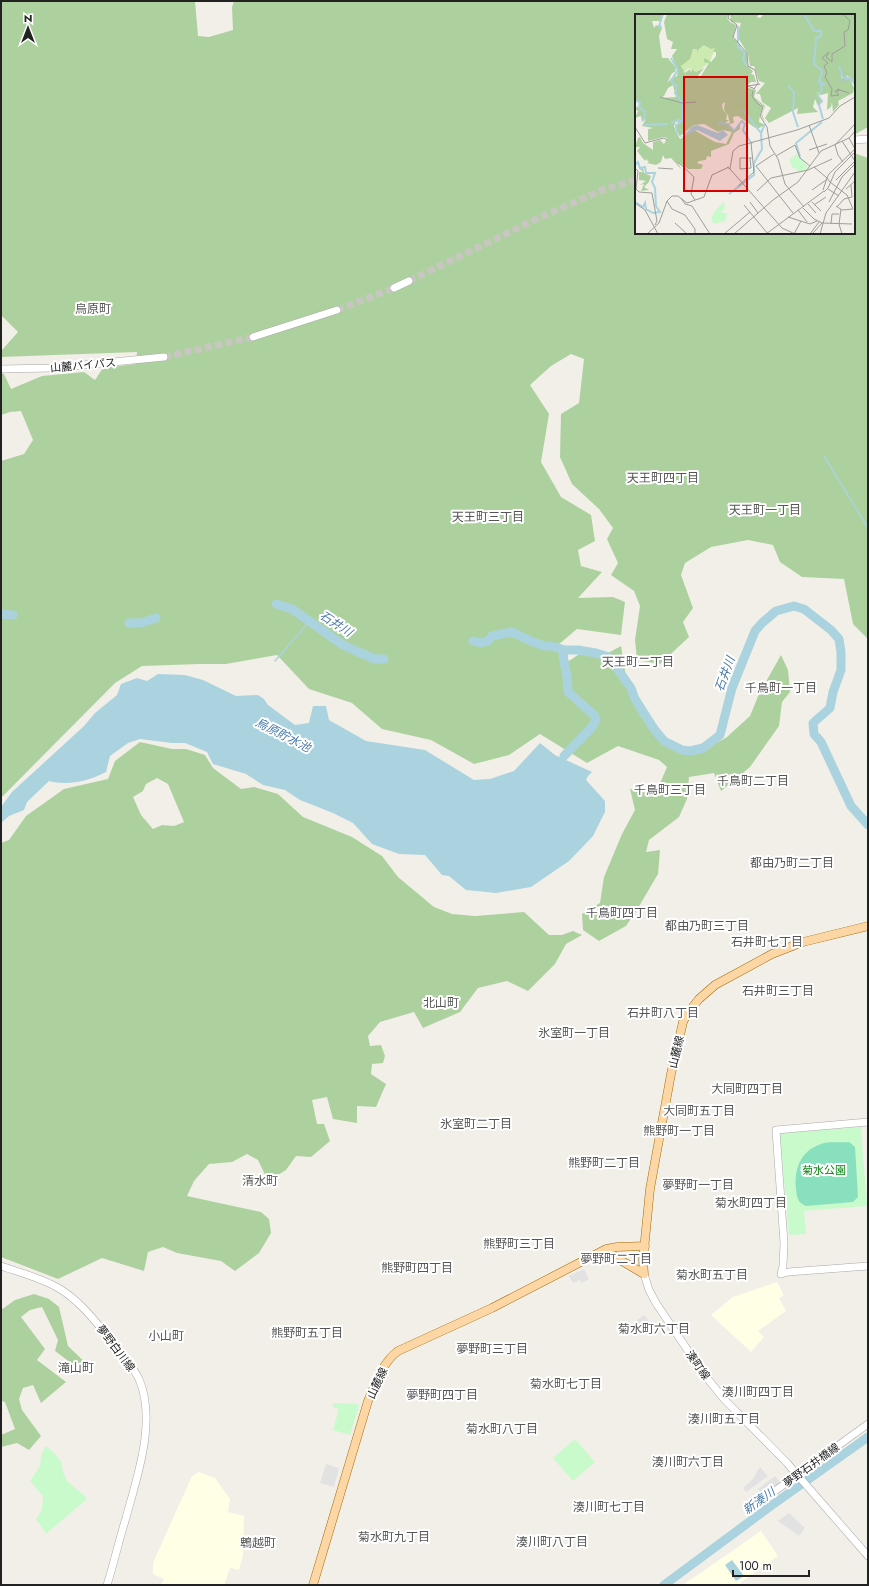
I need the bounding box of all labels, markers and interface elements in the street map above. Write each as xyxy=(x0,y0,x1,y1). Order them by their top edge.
north arrow xyxy=(8,8,48,48)
text: N xyxy=(24,10,32,26)
inset map xyxy=(635,14,855,234)
district label: 烏原町 xyxy=(75,300,111,318)
street label: 山麓バイパス xyxy=(50,354,116,376)
district label: 天王町四丁目 xyxy=(627,469,699,487)
district label: 天王町一丁目 xyxy=(729,501,801,519)
district label: 天王町三丁目 xyxy=(452,508,524,526)
water label: 石井川 xyxy=(316,607,358,642)
water label: 石井川 xyxy=(710,652,740,694)
district label: 天王町二丁目 xyxy=(602,653,674,671)
district label: 千鳥町一丁目 xyxy=(745,679,817,697)
water label: 烏原貯水池 xyxy=(252,713,315,757)
district label: 千鳥町二丁目 xyxy=(717,772,789,790)
district label: 千鳥町三丁目 xyxy=(634,781,706,799)
district label: 都由乃町二丁目 xyxy=(750,854,834,872)
district label: 千鳥町四丁目 xyxy=(586,904,658,922)
district label: 都由乃町三丁目 xyxy=(665,917,749,935)
district label: 石井町七丁目 xyxy=(731,933,803,951)
district label: 石井町三丁目 xyxy=(742,982,814,1000)
district label: 北山町 xyxy=(423,994,459,1012)
district label: 石井町八丁目 xyxy=(627,1004,699,1022)
district label: 氷室町一丁目 xyxy=(538,1024,610,1042)
street label: 山麓線 xyxy=(664,1034,688,1070)
district label: 大同町四丁目 xyxy=(711,1080,783,1098)
district label: 大同町五丁目 xyxy=(663,1102,735,1120)
district label: 氷室町二丁目 xyxy=(440,1115,512,1133)
district label: 熊野町一丁目 xyxy=(643,1122,715,1140)
district label: 熊野町二丁目 xyxy=(568,1154,640,1172)
park label: 菊水公園 xyxy=(802,1162,846,1178)
district label: 清水町 xyxy=(242,1172,278,1190)
district label: 夢野町一丁目 xyxy=(662,1176,734,1194)
district label: 菊水町四丁目 xyxy=(715,1194,787,1212)
district label: 熊野町三丁目 xyxy=(483,1235,555,1253)
district label: 夢野町二丁目 xyxy=(580,1250,652,1268)
district label: 熊野町四丁目 xyxy=(381,1259,453,1277)
district label: 菊水町五丁目 xyxy=(676,1266,748,1284)
district label: 菊水町六丁目 xyxy=(618,1320,690,1338)
street label: 夢野白川線 xyxy=(93,1321,139,1375)
district label: 熊野町五丁目 xyxy=(271,1324,343,1342)
district label: 小山町 xyxy=(148,1327,184,1345)
district label: 夢野町三丁目 xyxy=(456,1340,528,1358)
street label: 湊町線 xyxy=(682,1347,714,1383)
district label: 滝山町 xyxy=(58,1359,94,1377)
street label: 山麓線 xyxy=(363,1365,391,1401)
district label: 菊水町七丁目 xyxy=(530,1375,602,1393)
district label: 湊川町四丁目 xyxy=(722,1383,794,1401)
district label: 夢野町四丁目 xyxy=(406,1386,478,1404)
district label: 湊川町五丁目 xyxy=(688,1410,760,1428)
district label: 菊水町八丁目 xyxy=(466,1420,538,1438)
street label: 夢野石井橋線 xyxy=(780,1439,842,1491)
district label: 湊川町六丁目 xyxy=(652,1453,724,1471)
water label: 新湊川 xyxy=(739,1482,780,1519)
district label: 湊川町七丁目 xyxy=(573,1498,645,1516)
district label: 菊水町九丁目 xyxy=(358,1528,430,1546)
district label: 湊川町八丁目 xyxy=(516,1533,588,1551)
district label: 鵯越町 xyxy=(240,1534,276,1552)
scale bar xyxy=(733,1552,809,1578)
text: 100 m xyxy=(739,1557,772,1575)

